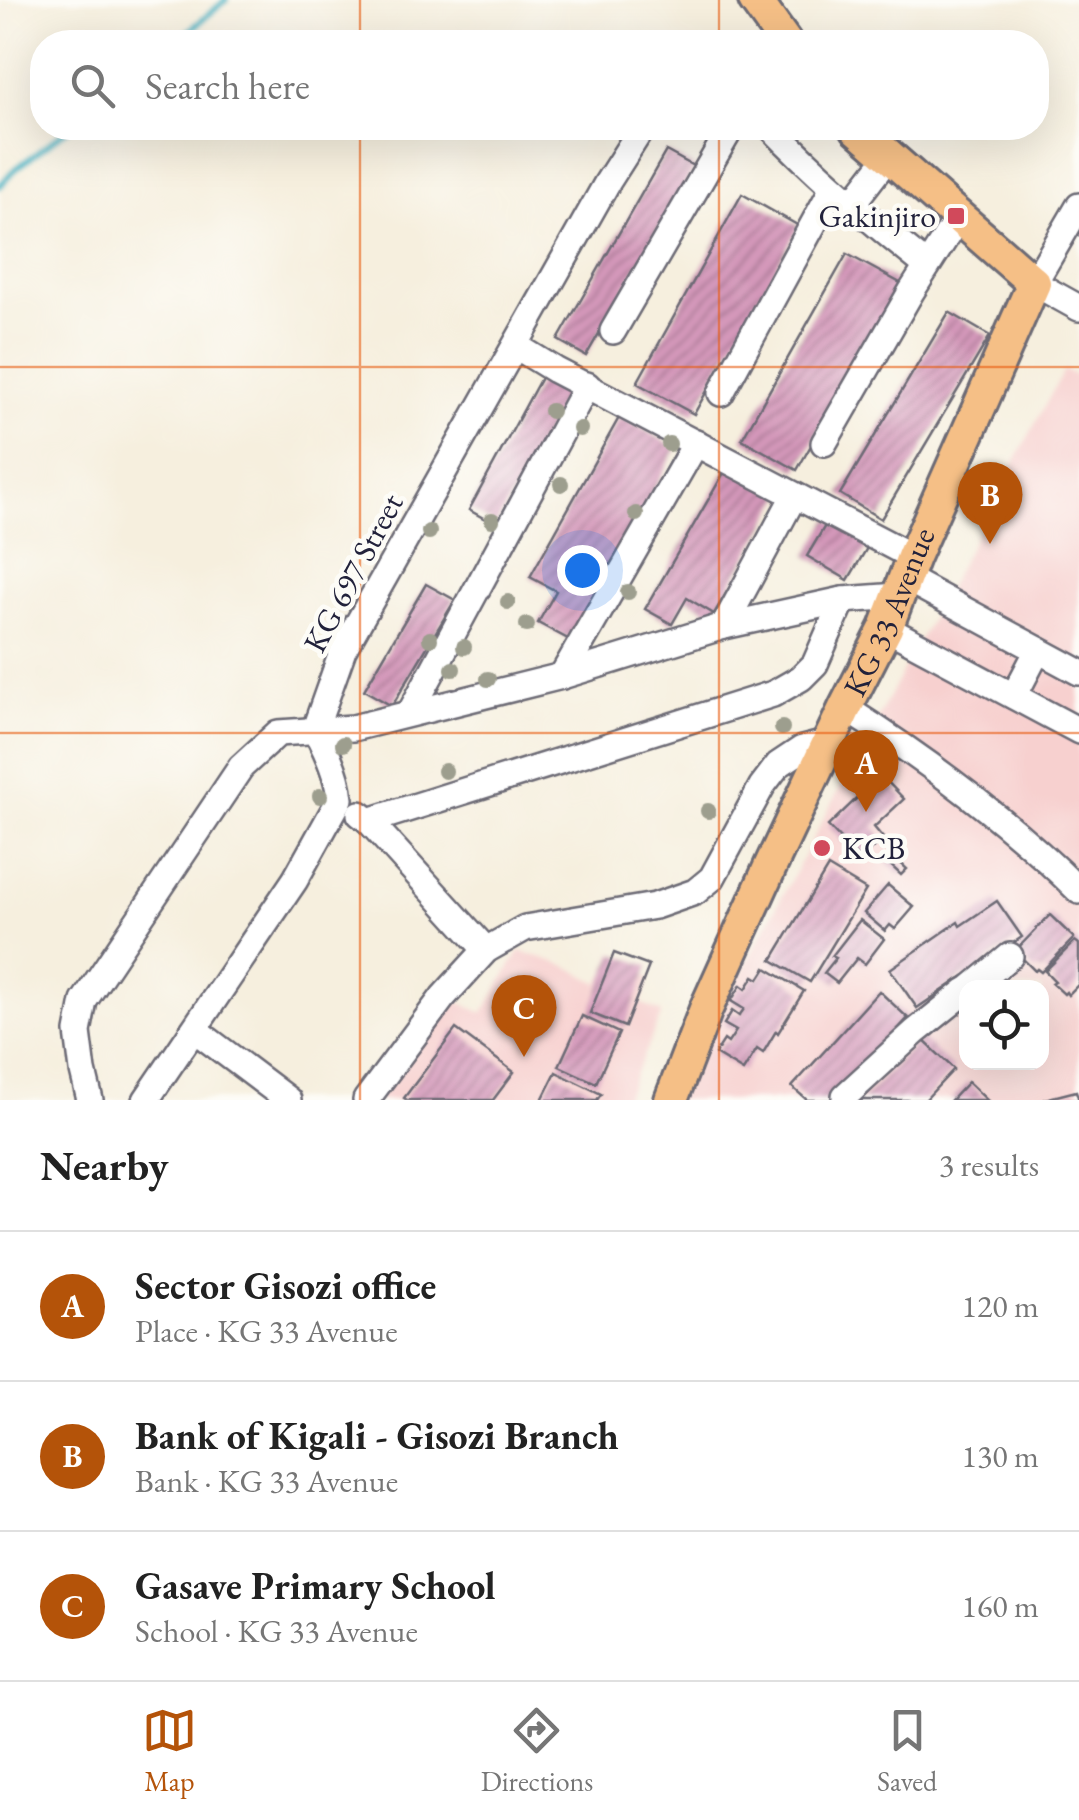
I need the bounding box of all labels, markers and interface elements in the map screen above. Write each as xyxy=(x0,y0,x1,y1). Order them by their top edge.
search box xyxy=(30,30,1049,140)
icon: search xyxy=(65,58,120,113)
text: Search here xyxy=(145,61,310,110)
place label: Gakinjiro xyxy=(819,195,936,237)
marker: Gakinjiro xyxy=(945,205,967,227)
pin: B xyxy=(958,462,1022,544)
street label: KG 697 Street xyxy=(294,486,412,660)
street label: KG 33 Avenue xyxy=(833,521,944,704)
your location xyxy=(557,545,608,596)
pin: A xyxy=(834,730,898,812)
place label: KCB xyxy=(842,827,905,869)
marker: KCB xyxy=(811,837,833,859)
pin: C xyxy=(492,974,556,1057)
map controls xyxy=(959,980,1049,1070)
button: locate xyxy=(959,980,1049,1070)
text: Nearby xyxy=(40,1138,169,1193)
text: 3 results xyxy=(939,1144,1039,1186)
text: Sector Gisozi office xyxy=(135,1261,436,1310)
text: A xyxy=(61,1285,84,1327)
text: 120 m xyxy=(962,1285,1039,1327)
text: Place · KG 33 Avenue xyxy=(135,1310,398,1352)
text: Bank of Kigali - Gisozi Branch xyxy=(135,1411,619,1460)
text: B xyxy=(62,1435,83,1477)
text: 130 m xyxy=(962,1435,1039,1477)
text: Bank · KG 33 Avenue xyxy=(135,1460,398,1502)
text: Gasave Primary School xyxy=(135,1561,496,1610)
text: C xyxy=(61,1585,84,1627)
text: 160 m xyxy=(962,1585,1039,1627)
text: School · KG 33 Avenue xyxy=(135,1610,418,1652)
tab: Map xyxy=(142,1703,197,1799)
tab: Directions xyxy=(481,1703,593,1799)
tab: Saved xyxy=(877,1703,937,1799)

